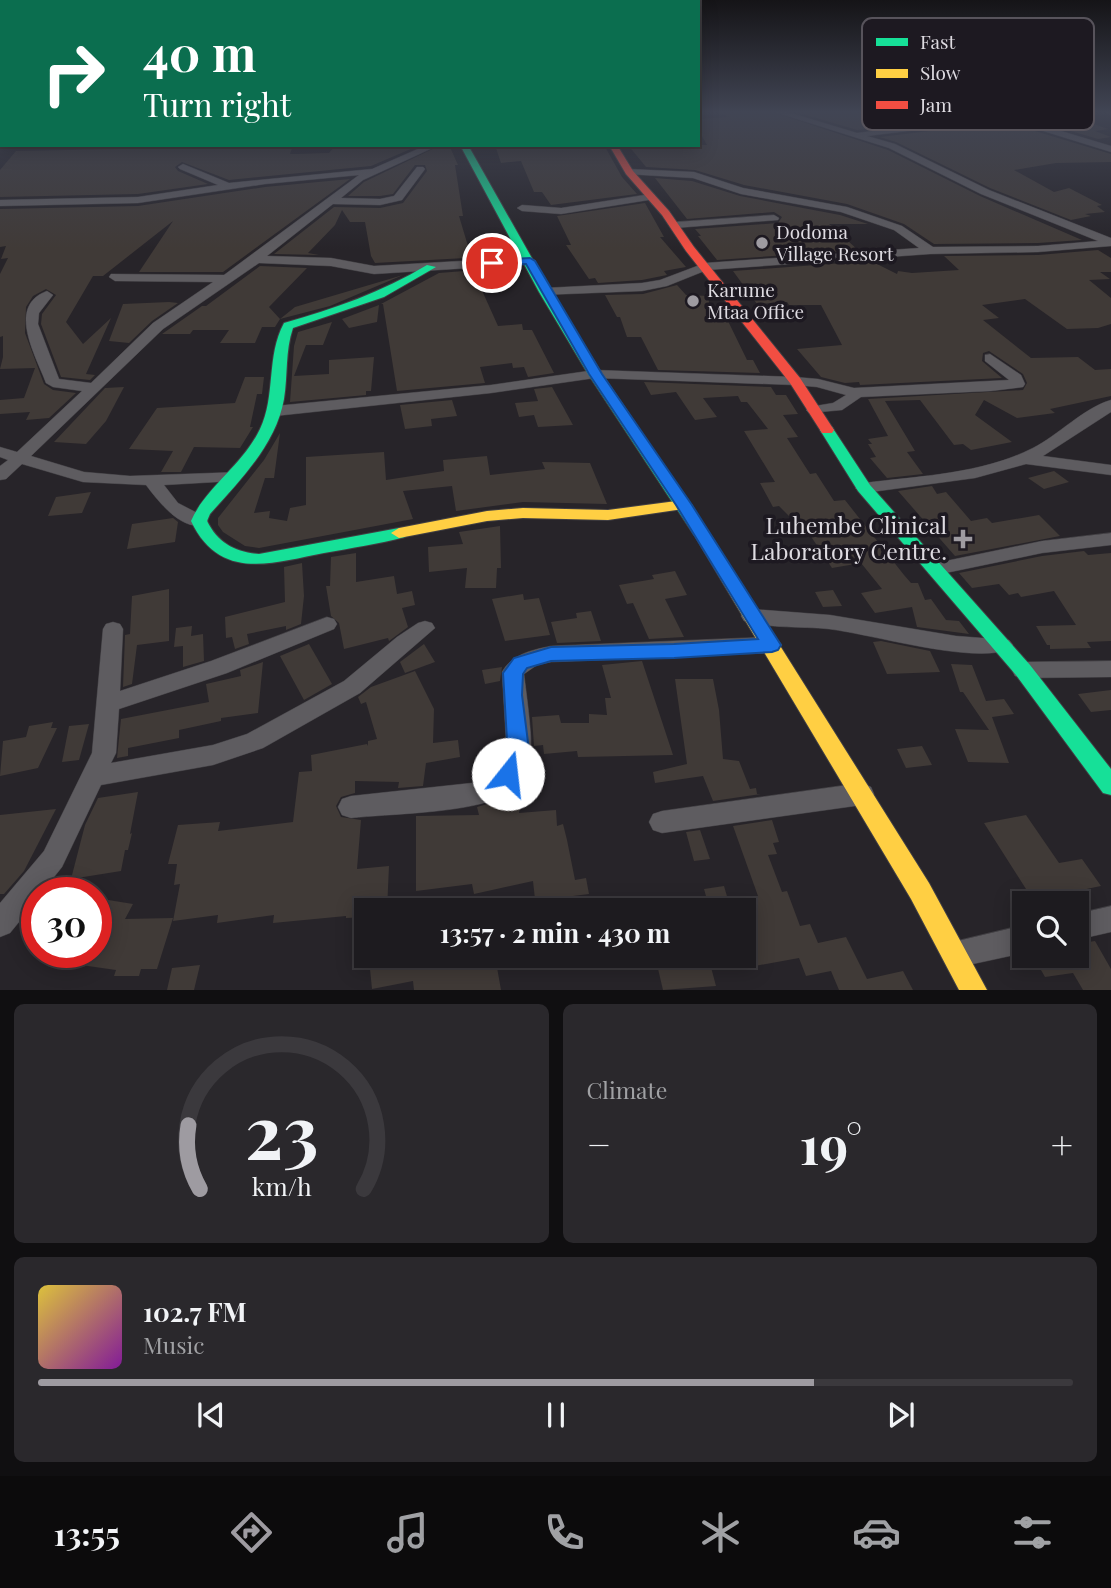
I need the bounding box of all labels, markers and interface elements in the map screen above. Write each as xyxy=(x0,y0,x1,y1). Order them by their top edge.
legend xyxy=(862,18,1094,130)
text: 40 m xyxy=(143,19,256,84)
icon: right xyxy=(28,28,119,119)
text: Fast xyxy=(920,28,956,54)
text: Slow xyxy=(920,59,961,85)
text: Turn right xyxy=(143,82,291,125)
text: Jam xyxy=(919,91,952,117)
place label: Dodoma Village Resort xyxy=(775,218,894,266)
pin xyxy=(462,233,522,293)
marker: Dodoma Village Resort xyxy=(754,235,770,251)
icon: arrive xyxy=(473,244,511,282)
place label: Karume Mtaa Office xyxy=(707,276,804,324)
marker: Karume Mtaa Office xyxy=(685,293,701,309)
place label: Luhembe Clinical Laboratory Centre. xyxy=(751,509,947,566)
marker: Luhembe Clinical Laboratory Centre. xyxy=(953,529,973,549)
position arrow xyxy=(471,737,545,811)
speed limit sign: 30 xyxy=(21,877,112,968)
map controls xyxy=(1012,891,1089,968)
button: search xyxy=(1012,891,1089,968)
text: 13:57 · 2 min · 430 m xyxy=(440,915,670,950)
text: Climate xyxy=(587,1074,667,1105)
text: 23 xyxy=(244,1081,318,1178)
text: 19° xyxy=(800,1109,862,1178)
text: − xyxy=(587,1118,611,1169)
text: + xyxy=(1051,1118,1073,1169)
text: km/h xyxy=(251,1169,312,1202)
text: 102.7 FM xyxy=(143,1294,247,1329)
text: Music xyxy=(143,1329,204,1360)
icon: previous xyxy=(192,1396,230,1434)
icon: pause xyxy=(537,1396,575,1434)
icon: next xyxy=(882,1396,920,1434)
icon: directions xyxy=(227,1508,276,1557)
icon: music xyxy=(383,1508,432,1557)
icon: phone xyxy=(540,1508,589,1557)
icon: climate xyxy=(696,1508,745,1557)
icon: car xyxy=(852,1508,901,1557)
icon: filters xyxy=(1008,1508,1057,1557)
text: 13:55 xyxy=(54,1511,120,1554)

